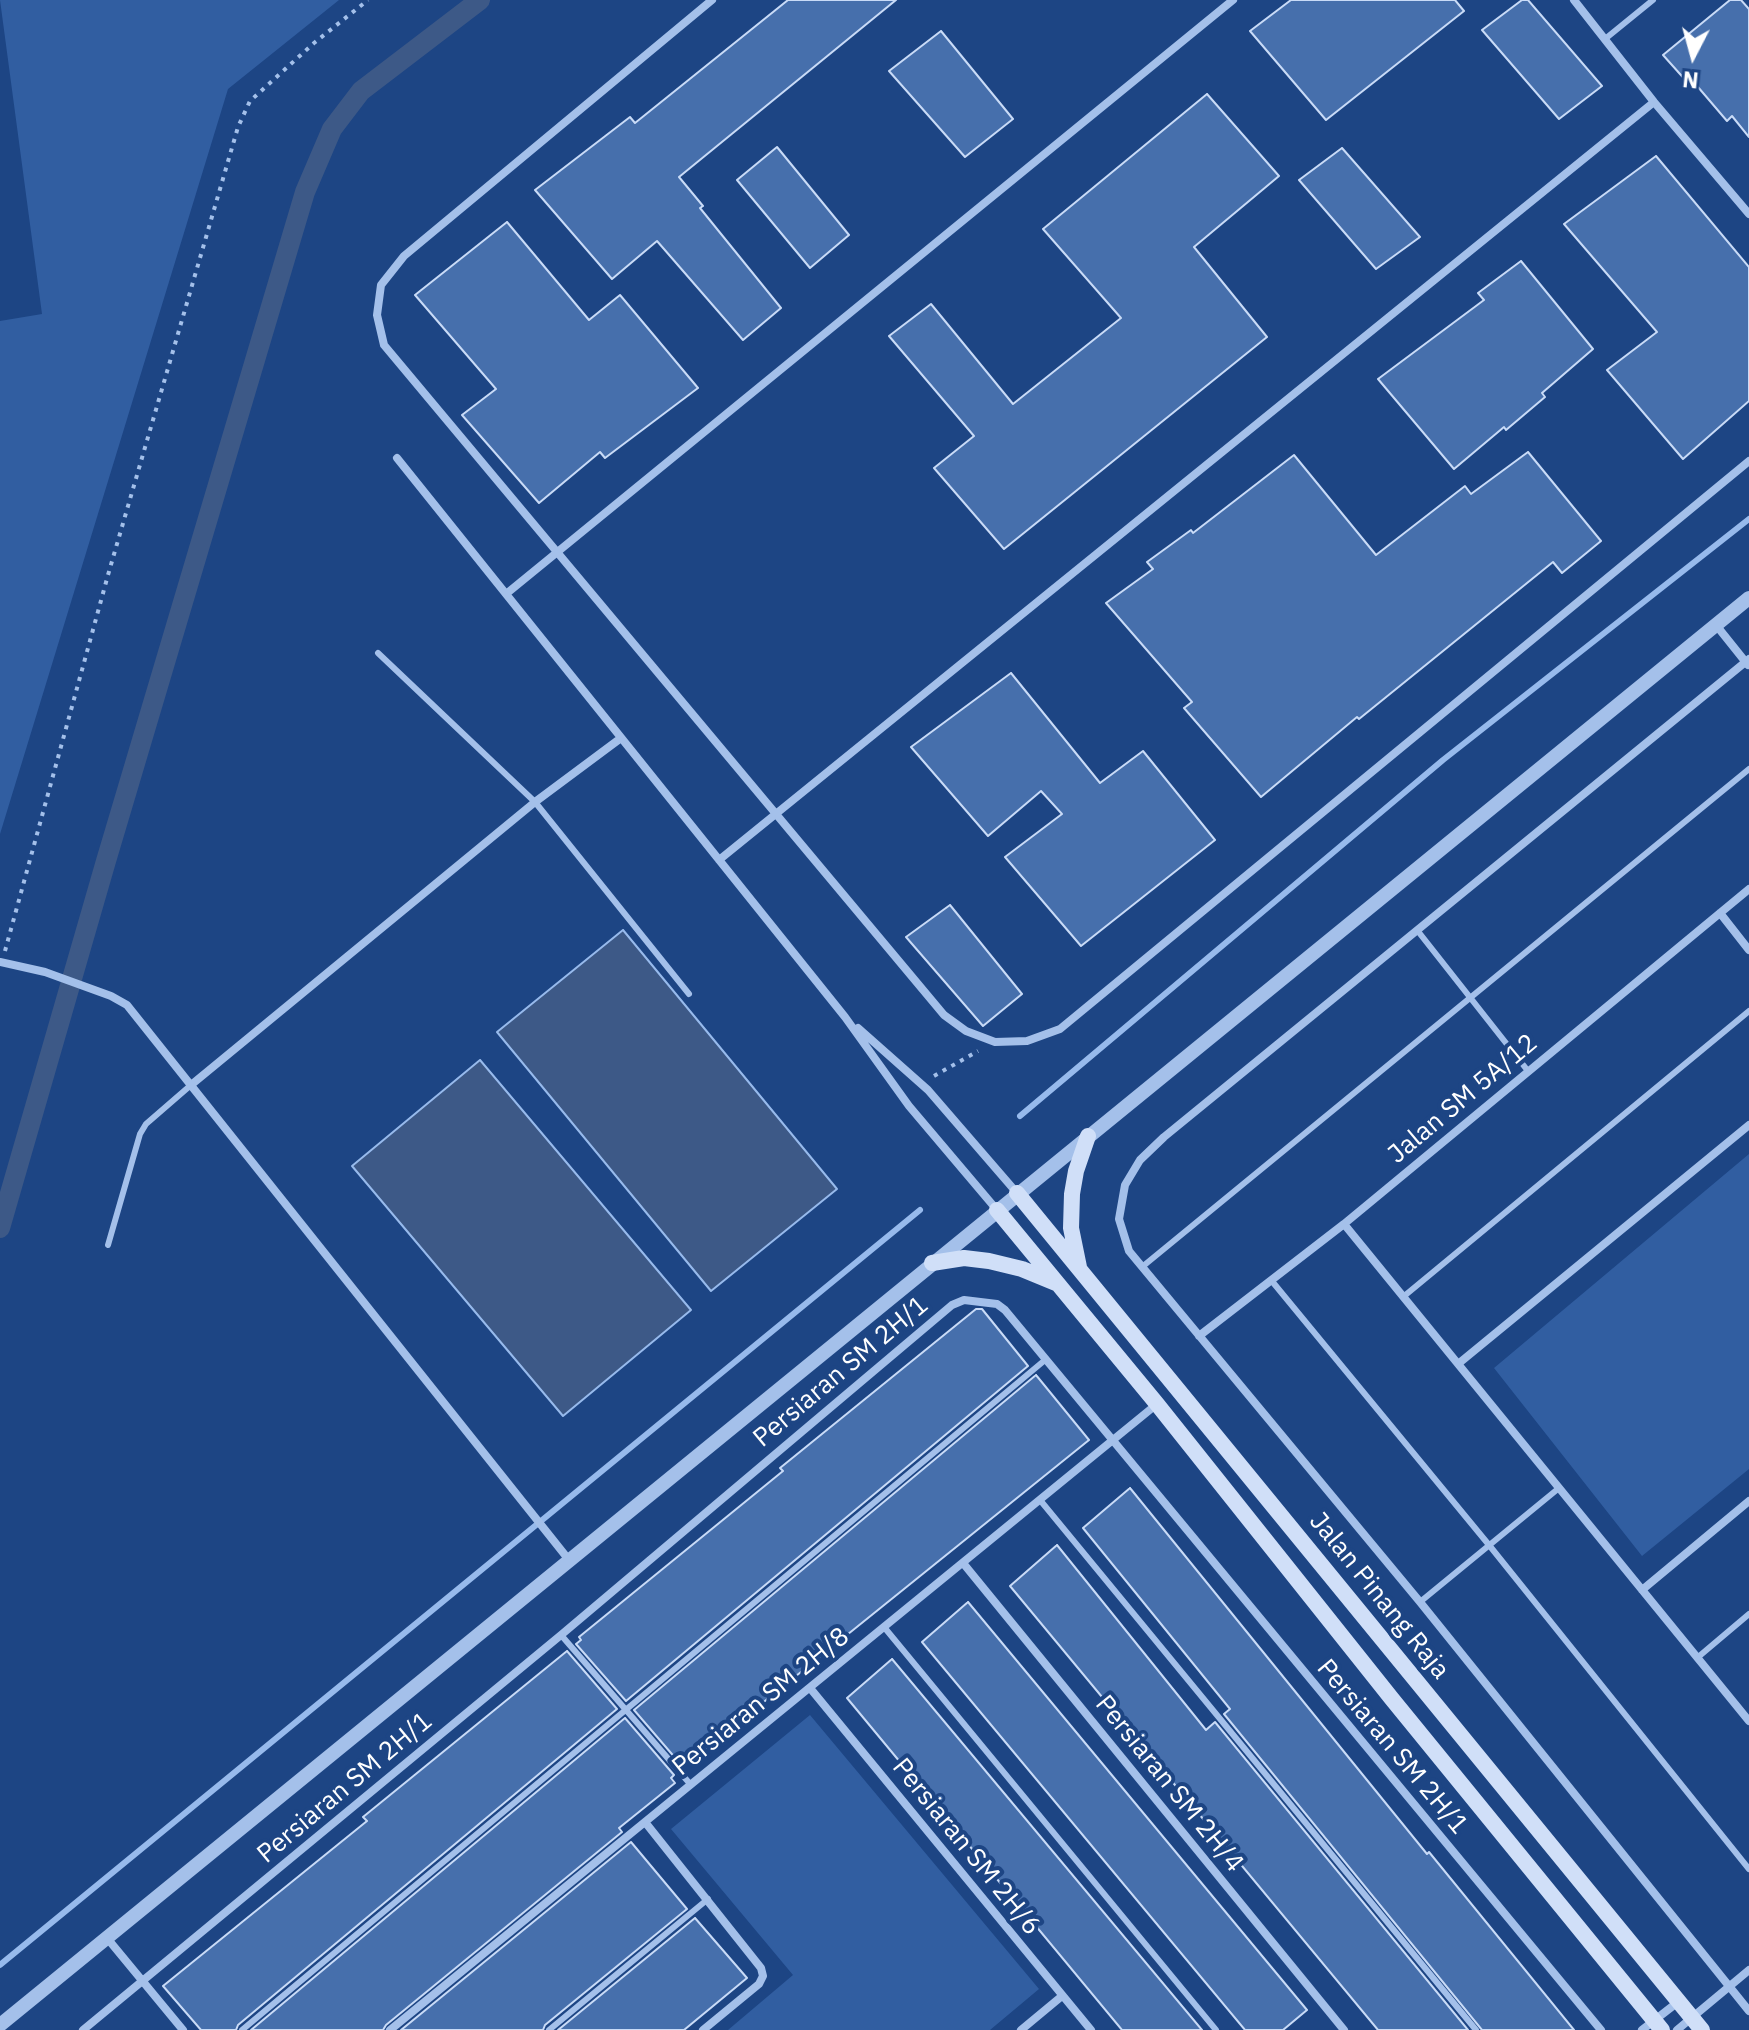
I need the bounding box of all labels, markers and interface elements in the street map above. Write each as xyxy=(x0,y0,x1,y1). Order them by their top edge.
north arrow xyxy=(1653,16,1733,96)
text: N xyxy=(1681,65,1700,96)
street label: Jalan SM 5A/12 xyxy=(1382,1028,1544,1170)
street label: Persiaran SM 2H/1 xyxy=(747,1290,935,1454)
street label: Jalan Pinang Raja xyxy=(1302,1506,1456,1686)
street label: Persiaran SM 2H/8 xyxy=(666,1621,856,1783)
street label: Persiaran SM 2H/1 xyxy=(1310,1653,1474,1841)
street label: Persiaran SM 2H/4 xyxy=(1088,1689,1250,1879)
street label: Persiaran SM 2H/1 xyxy=(251,1706,439,1870)
street label: Persiaran SM 2H/6 xyxy=(885,1752,1047,1942)

